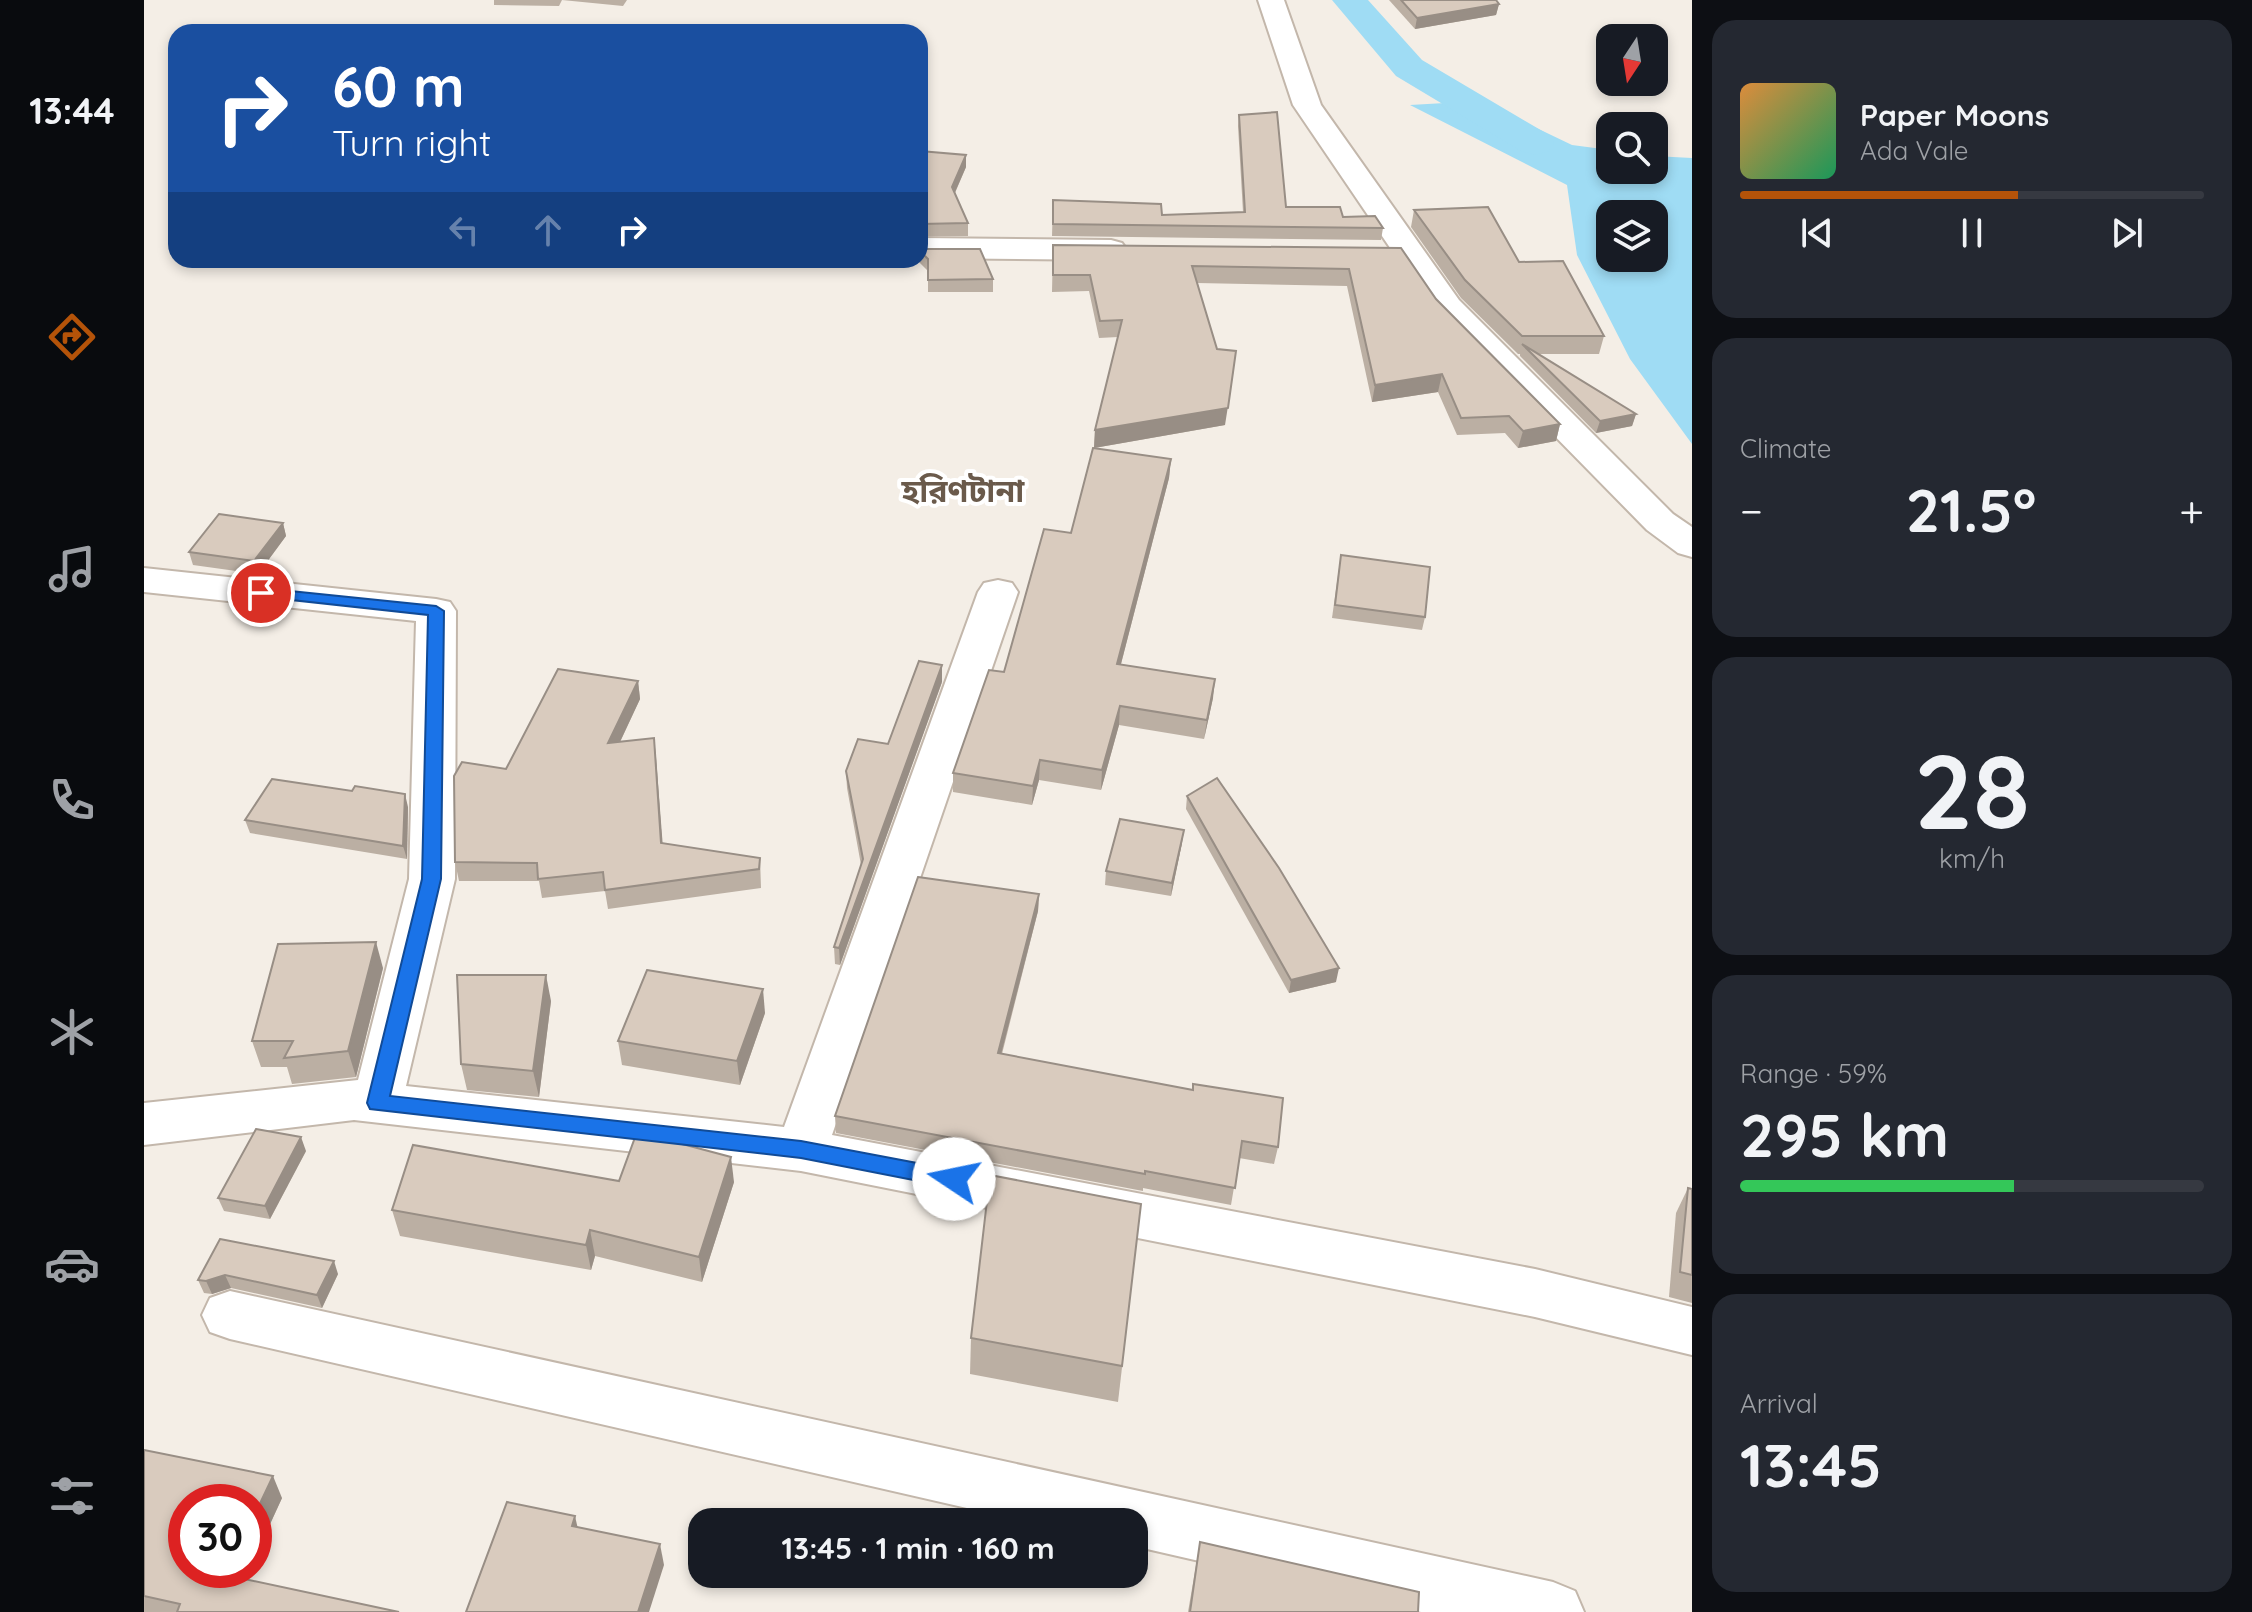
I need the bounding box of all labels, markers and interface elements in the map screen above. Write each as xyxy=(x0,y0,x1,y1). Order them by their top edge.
north arrow xyxy=(1596,24,1668,96)
map controls xyxy=(1596,24,1668,272)
text: 60 m xyxy=(332,51,465,121)
icon: right xyxy=(200,56,304,160)
text: 13:44 xyxy=(29,88,115,133)
text: Paper Moons xyxy=(1860,96,2049,134)
button: search xyxy=(1596,112,1668,184)
text: Turn right xyxy=(332,120,491,165)
text: Ada Vale xyxy=(1860,134,1969,167)
button: layers xyxy=(1596,200,1668,272)
icon: left xyxy=(442,208,486,252)
icon: ahead xyxy=(526,208,570,252)
icon: right xyxy=(610,208,654,252)
icon: previous xyxy=(1795,211,1839,255)
icon: pause xyxy=(1950,211,1994,255)
icon: next xyxy=(2105,211,2149,255)
icon: directions xyxy=(44,309,100,365)
text: Climate xyxy=(1740,432,1831,465)
district label: হরিণটানা xyxy=(901,470,1025,510)
text: 21.5° xyxy=(1906,472,2036,547)
text: − xyxy=(1740,483,1763,538)
text: + xyxy=(2179,483,2204,538)
icon: music xyxy=(44,541,100,597)
pin xyxy=(227,559,295,627)
icon: arrive xyxy=(239,571,283,615)
text: 28 xyxy=(1914,725,2030,855)
icon: phone xyxy=(44,772,100,828)
text: km/h xyxy=(1939,842,2005,875)
icon: climate xyxy=(44,1004,100,1060)
text: Range · 59% xyxy=(1740,1057,1887,1090)
text: 295 km xyxy=(1740,1097,1949,1172)
position arrow xyxy=(912,1137,996,1221)
icon: car xyxy=(44,1236,100,1292)
text: Arrival xyxy=(1740,1387,1818,1420)
text: 13:45 xyxy=(1740,1427,1882,1502)
icon: filters xyxy=(44,1468,100,1524)
speed limit sign: 30 xyxy=(168,1484,272,1588)
text: 13:45 · 1 min · 160 m xyxy=(781,1529,1055,1567)

